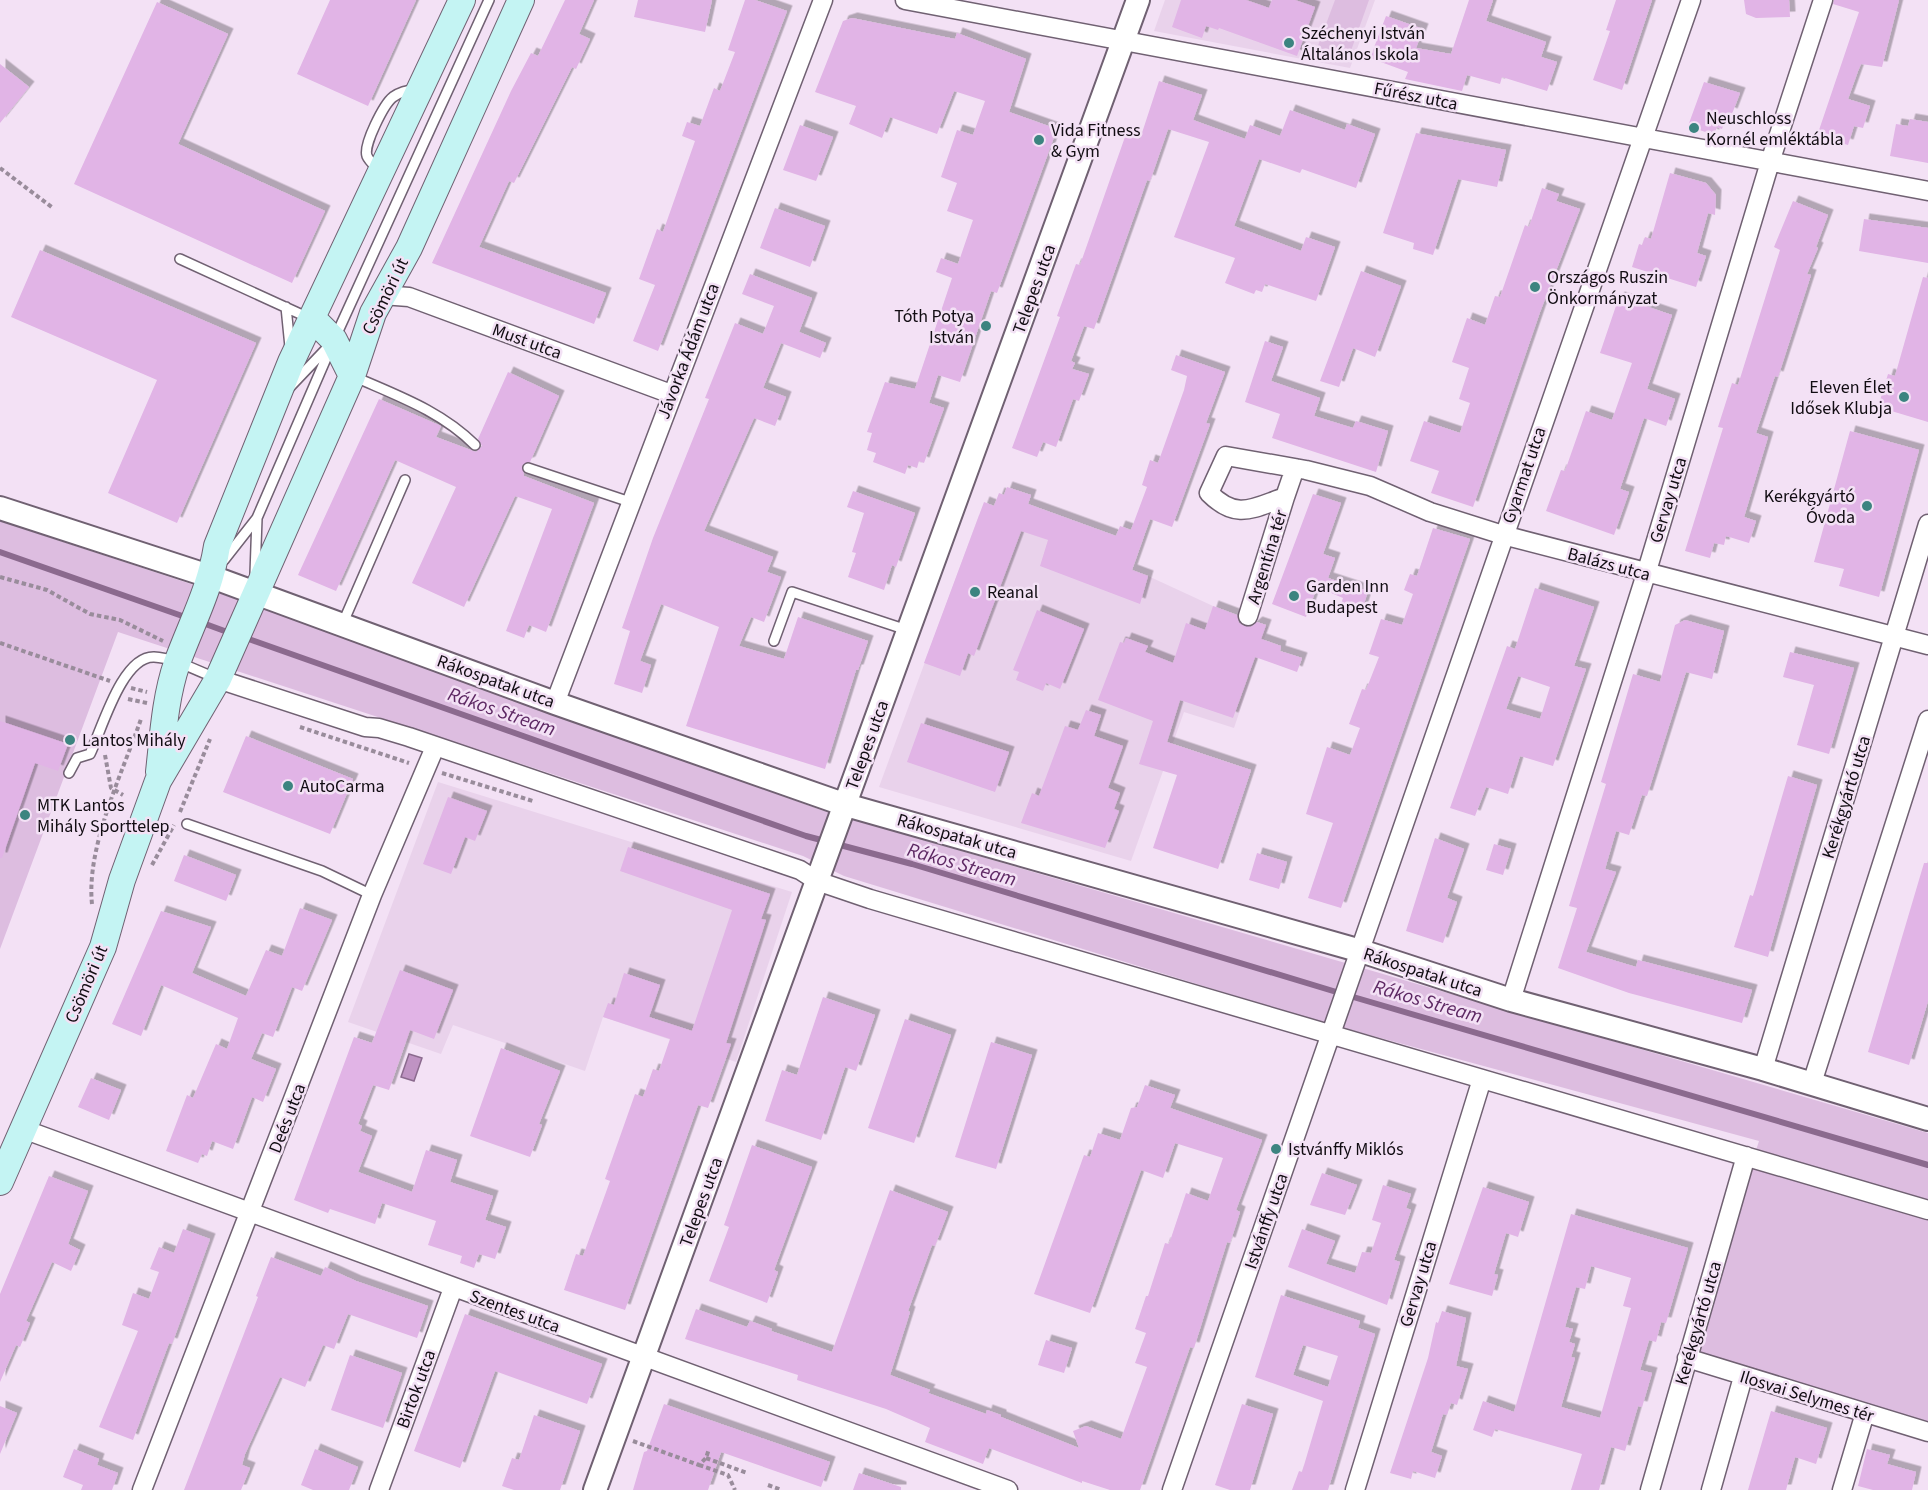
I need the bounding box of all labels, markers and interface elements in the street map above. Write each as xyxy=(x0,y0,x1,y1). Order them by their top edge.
place label: Széchenyi István Általános Iskola xyxy=(1301,21,1425,67)
marker: Széchenyi István Általános Iskola xyxy=(1282,36,1296,50)
street label: Fűrész utca xyxy=(1372,76,1460,117)
place label: Neuschloss Kornél emléktábla xyxy=(1706,106,1844,152)
place label: Vida Fitness & Gym xyxy=(1051,118,1141,164)
marker: Neuschloss Kornél emléktábla xyxy=(1687,121,1701,135)
marker: Vida Fitness & Gym xyxy=(1032,133,1046,147)
street label: Telepes utca xyxy=(1007,241,1062,337)
street label: Csömöri út xyxy=(356,254,415,339)
place label: Országos Ruszin Önkormányzat xyxy=(1547,265,1668,311)
street label: Jávorka Ádám utca xyxy=(651,280,726,423)
marker: Országos Ruszin Önkormányzat xyxy=(1528,280,1542,294)
place label: Tóth Potya István xyxy=(894,304,974,350)
street label: Must utca xyxy=(488,317,565,366)
marker: Tóth Potya István xyxy=(979,319,993,333)
place label: Eleven Élet Idősek Klubja xyxy=(1790,375,1892,421)
marker: Eleven Élet Idősek Klubja xyxy=(1897,390,1911,404)
street label: Gyarmat utca xyxy=(1496,424,1553,527)
street label: Gervay utca xyxy=(1644,454,1693,546)
place label: Kerékgyártó Óvoda xyxy=(1764,484,1855,530)
marker: Kerékgyártó Óvoda xyxy=(1860,499,1874,513)
street label: Argentína tér xyxy=(1241,506,1294,607)
street label: Balázs utca xyxy=(1565,541,1653,588)
place label: Garden Inn Budapest xyxy=(1306,574,1389,620)
place label: Reanal xyxy=(987,580,1038,605)
marker: Reanal xyxy=(968,585,982,599)
marker: Garden Inn Budapest xyxy=(1287,589,1301,603)
street label: Rákospatak utca xyxy=(433,649,558,714)
water label: Rákos Stream xyxy=(444,680,560,744)
street label: Telepes utca xyxy=(840,697,895,793)
place label: Lantos Mihály xyxy=(82,728,186,753)
street label: Kerékgyártó utca xyxy=(1816,732,1877,862)
marker: Lantos Mihály xyxy=(63,733,77,747)
place label: AutoCarma xyxy=(300,774,385,799)
marker: AutoCarma xyxy=(281,779,295,793)
place label: MTK Lantos Mihály Sporttelep xyxy=(37,793,170,839)
street label: Rákospatak utca xyxy=(894,807,1020,866)
marker: MTK Lantos Mihály Sporttelep xyxy=(18,808,32,822)
water label: Rákos Stream xyxy=(904,836,1020,894)
street label: Csömöri út xyxy=(59,941,114,1027)
street label: Rákospatak utca xyxy=(1360,941,1486,1003)
water label: Rákos Stream xyxy=(1370,973,1486,1031)
street label: Deés utca xyxy=(263,1080,312,1157)
place label: Istvánffy Miklós xyxy=(1288,1137,1404,1162)
marker: Istvánffy Miklós xyxy=(1269,1142,1283,1156)
street label: Telepes utca xyxy=(674,1154,729,1250)
street label: Istvánffy utca xyxy=(1238,1170,1295,1273)
street label: Gervay utca xyxy=(1394,1238,1443,1330)
street label: Kerékgyártó utca xyxy=(1669,1258,1728,1388)
street label: Szentes utca xyxy=(466,1284,564,1339)
street label: Birtok utca xyxy=(391,1346,442,1432)
street label: Ilosvai Selymes tér xyxy=(1737,1364,1878,1429)

